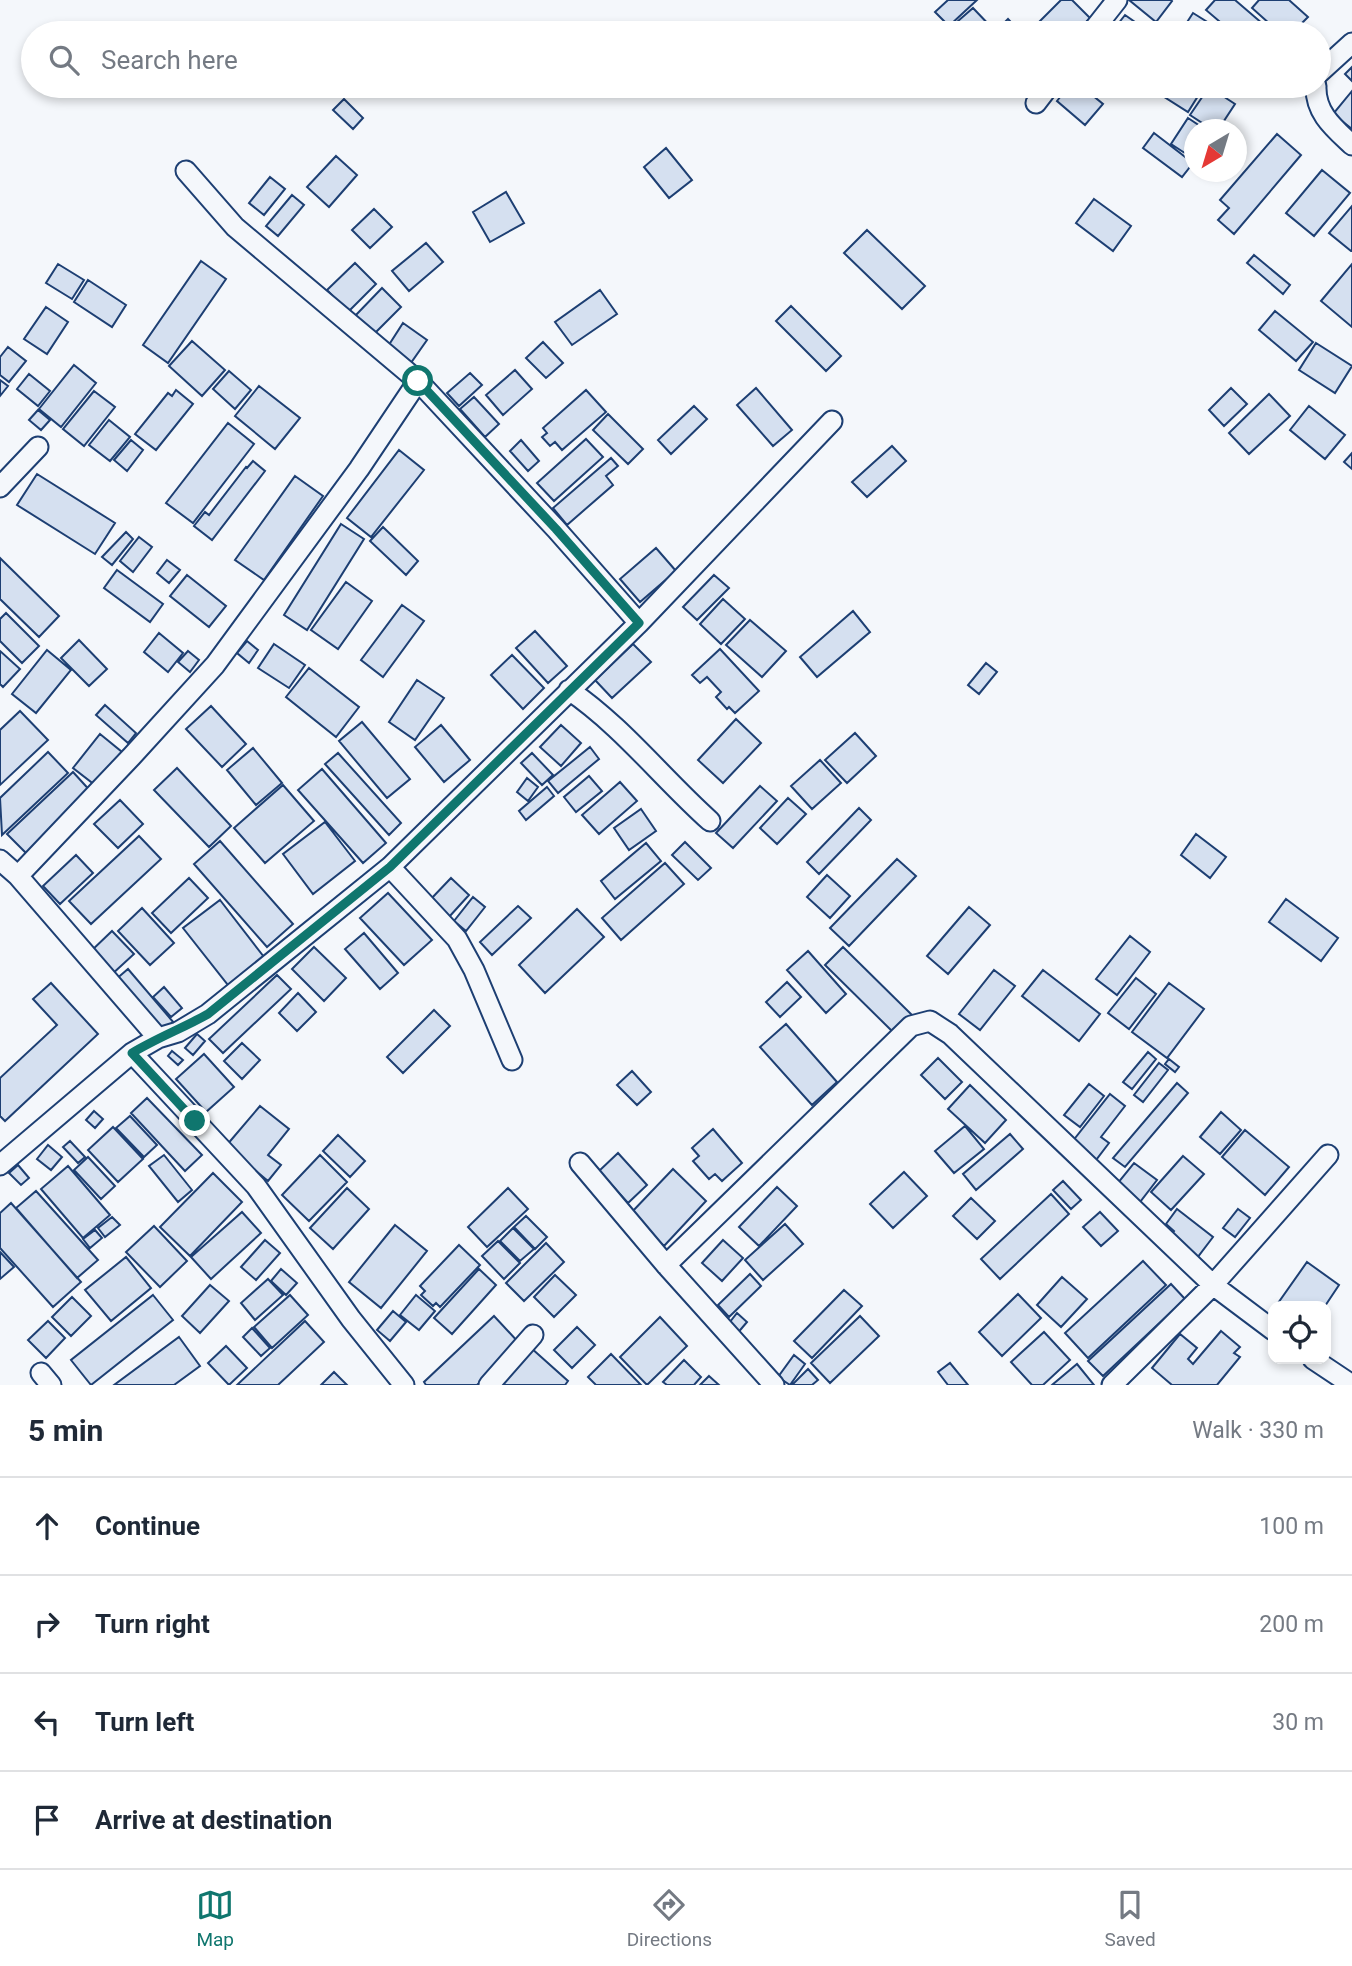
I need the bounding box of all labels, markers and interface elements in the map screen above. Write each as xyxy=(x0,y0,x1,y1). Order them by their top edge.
search box xyxy=(21,21,1331,98)
icon: search xyxy=(45,41,83,79)
text: Search here xyxy=(101,45,238,75)
north arrow xyxy=(1184,119,1247,182)
route start xyxy=(402,365,433,396)
route end xyxy=(179,1105,210,1136)
map controls xyxy=(1268,1301,1331,1364)
button: locate xyxy=(1268,1301,1331,1364)
text: 5 min xyxy=(28,1413,103,1448)
text: Walk · 330 m xyxy=(1192,1417,1324,1444)
icon: ahead xyxy=(28,1507,66,1545)
text: Continue xyxy=(95,1511,200,1541)
text: 100 m xyxy=(1259,1513,1324,1540)
icon: right xyxy=(28,1605,66,1643)
text: Turn right xyxy=(95,1609,210,1639)
text: 200 m xyxy=(1259,1611,1324,1638)
icon: left xyxy=(28,1703,66,1741)
text: Turn left xyxy=(95,1707,194,1737)
text: 30 m xyxy=(1272,1709,1324,1736)
icon: arrive xyxy=(28,1801,66,1839)
text: Arrive at destination xyxy=(95,1805,332,1835)
tab: Map xyxy=(196,1886,234,1951)
tab: Directions xyxy=(627,1886,712,1951)
tab: Saved xyxy=(1104,1886,1156,1951)

